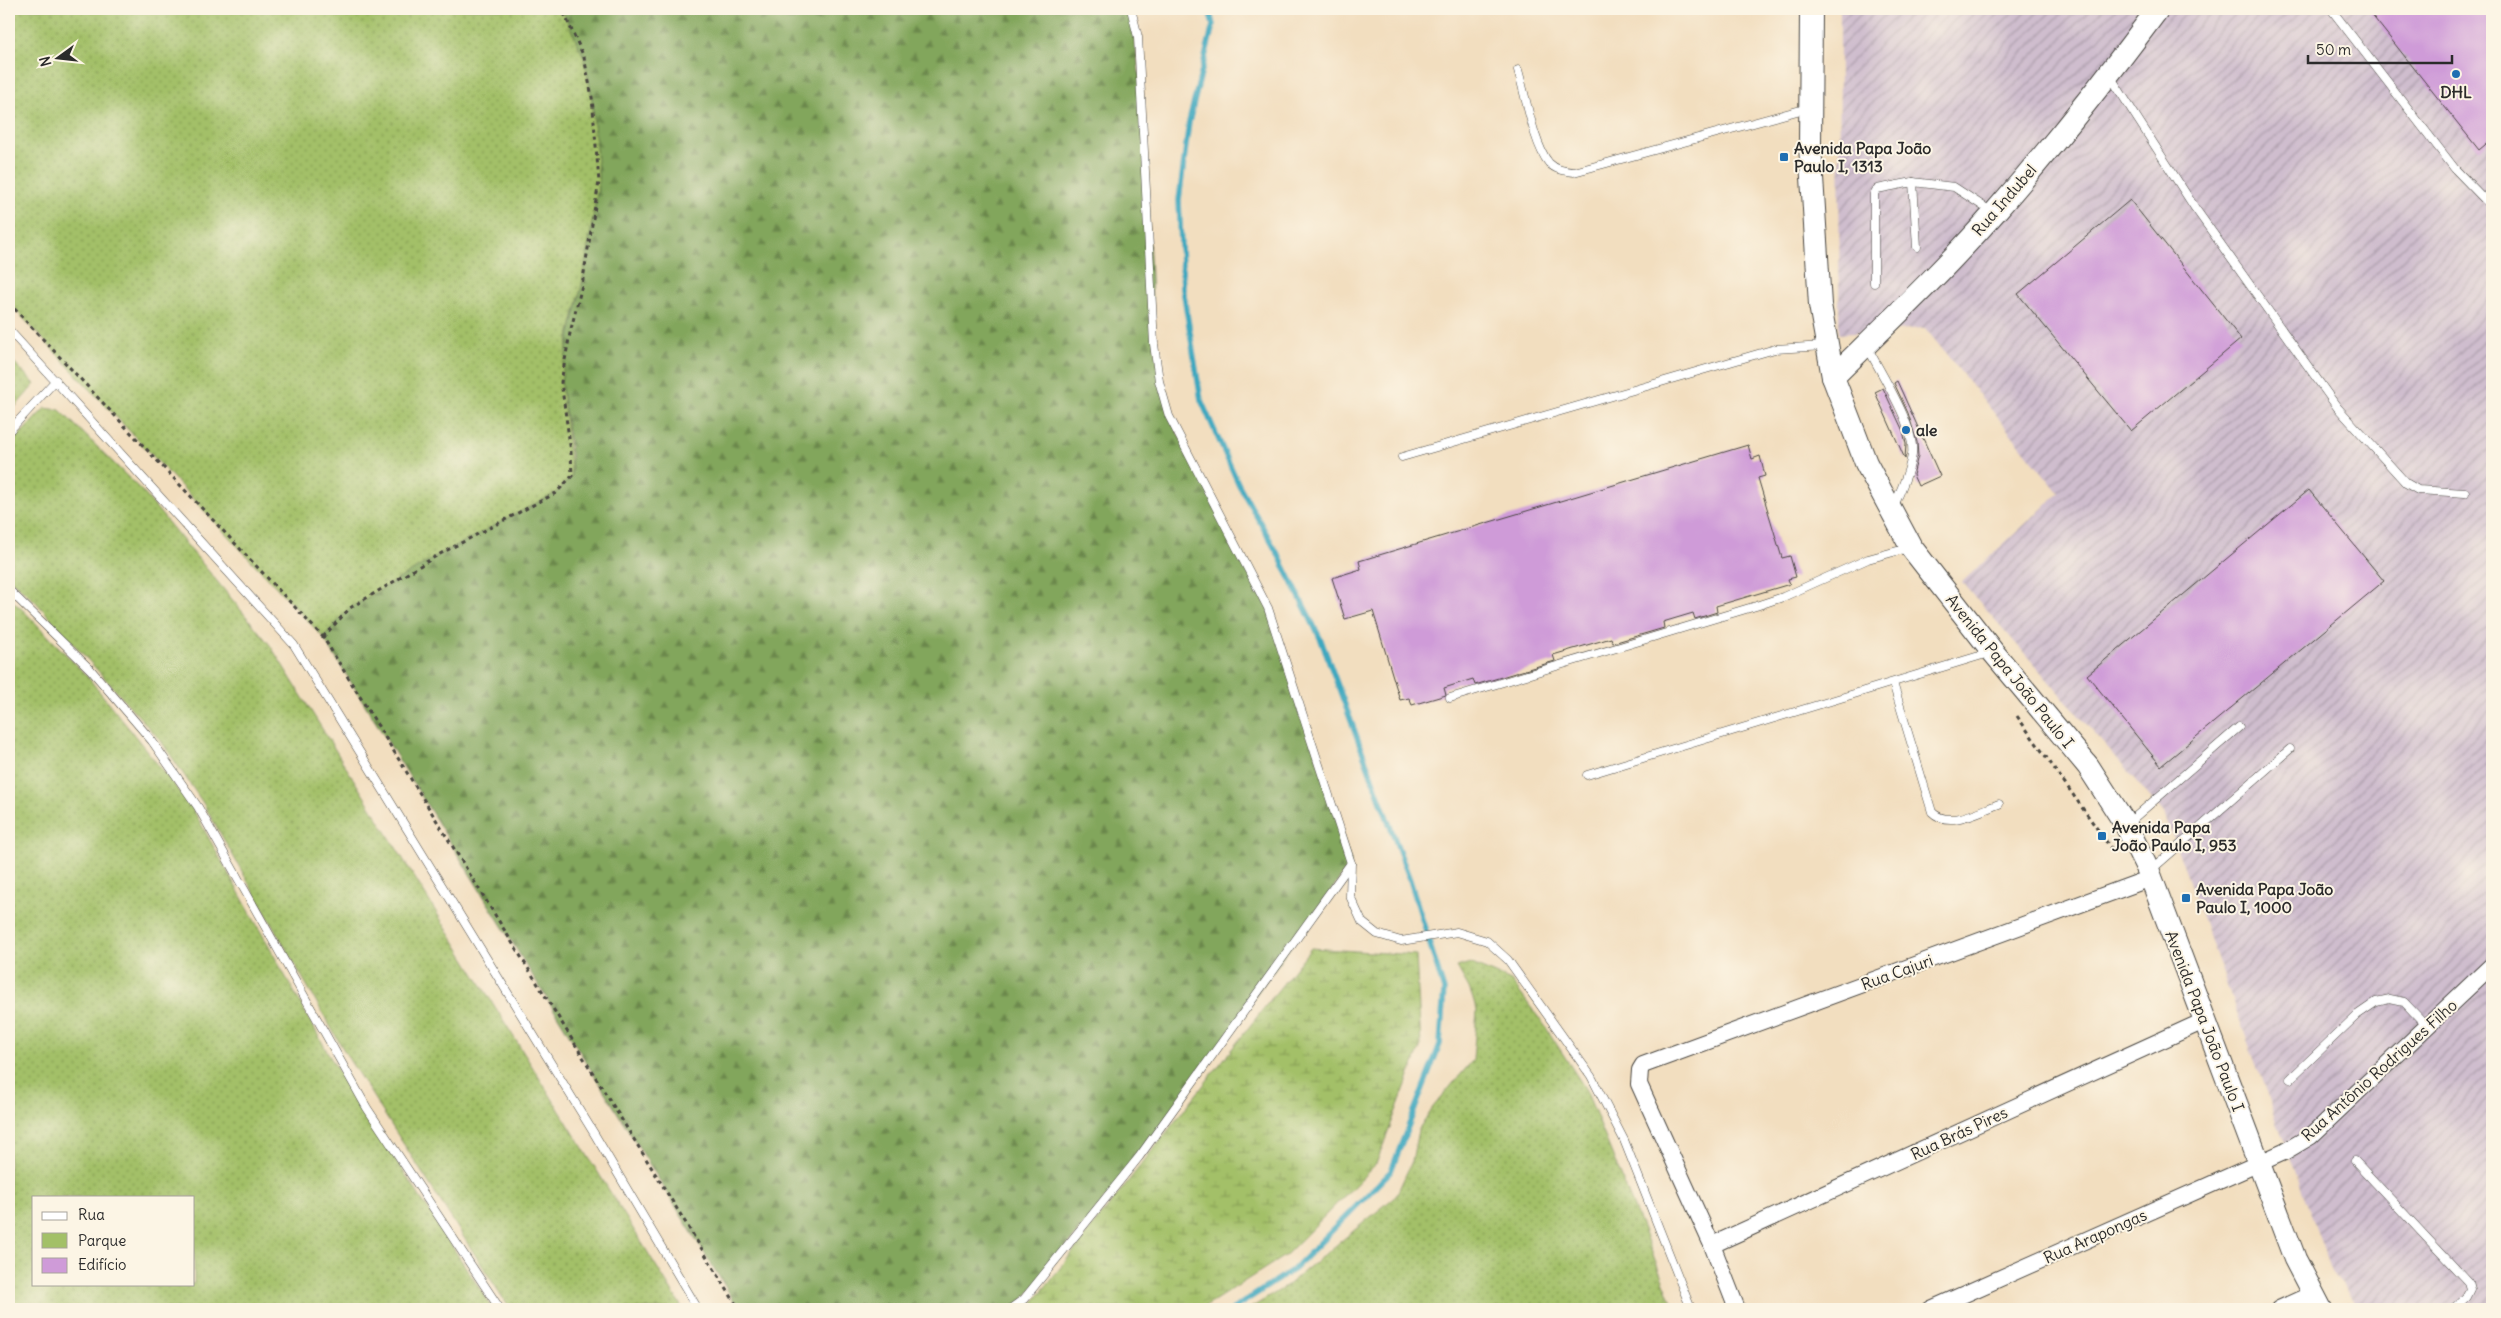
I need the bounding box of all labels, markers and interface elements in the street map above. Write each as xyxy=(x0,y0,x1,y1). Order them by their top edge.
north arrow xyxy=(32,32,82,82)
scale bar xyxy=(2308,32,2452,64)
text: 50 m xyxy=(2316,40,2351,59)
text: N xyxy=(35,54,55,68)
marker: DHL xyxy=(2450,68,2462,80)
place label: DHL xyxy=(2440,82,2472,102)
place label: Avenida Papa João Paulo I, 1313 xyxy=(1794,138,1931,176)
marker: Avenida Papa João Paulo I, 1313 xyxy=(1778,151,1790,163)
street label: Rua Indubel xyxy=(1968,160,2040,240)
place label: ale xyxy=(1916,420,1938,440)
marker: ale xyxy=(1900,424,1912,436)
street label: Avenida Papa João Paulo I xyxy=(1942,590,2078,752)
place label: Avenida Papa João Paulo I, 953 xyxy=(2112,817,2237,855)
marker: Avenida Papa João Paulo I, 953 xyxy=(2096,830,2108,842)
place label: Avenida Papa João Paulo I, 1000 xyxy=(2196,879,2333,917)
marker: Avenida Papa João Paulo I, 1000 xyxy=(2180,892,2192,904)
street label: Avenida Papa João Paulo I xyxy=(2161,928,2249,1114)
street label: Rua Cajuri xyxy=(1858,950,1936,994)
street label: Rua Antônio Rodrigues Filho xyxy=(2297,995,2461,1145)
street label: Rua Brás Pires xyxy=(1907,1102,2011,1164)
legend xyxy=(32,1196,195,1286)
street label: Rua Arapongas xyxy=(2040,1204,2150,1268)
text: Rua xyxy=(78,1205,105,1224)
text: Parque xyxy=(78,1231,126,1250)
text: Edifício xyxy=(78,1255,126,1274)

